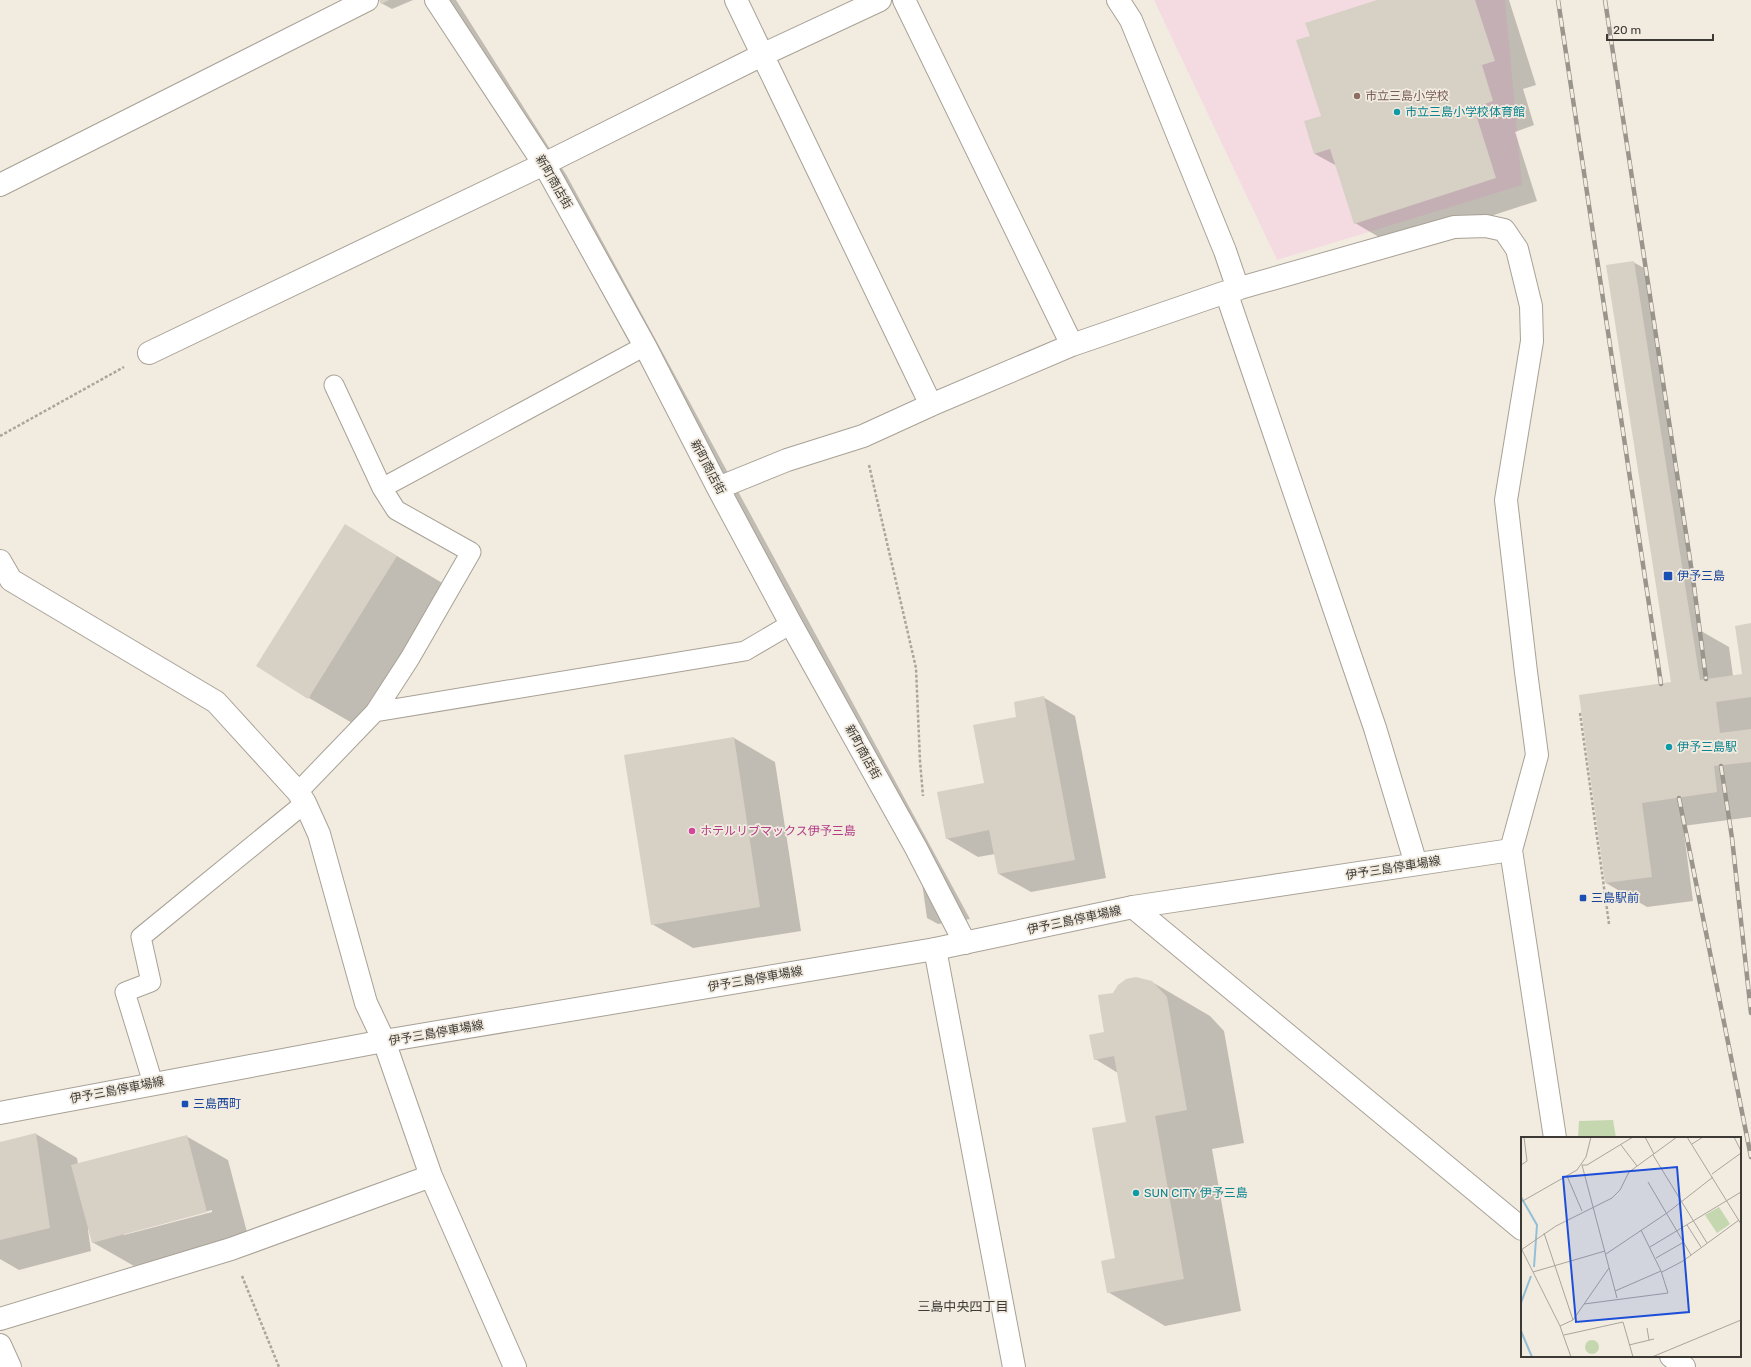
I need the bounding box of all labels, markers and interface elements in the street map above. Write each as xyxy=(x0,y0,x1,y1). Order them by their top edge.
scale bar xyxy=(1607,16,1713,42)
text: 20 m xyxy=(1613,23,1641,37)
place label: 市立三島小学校 xyxy=(1365,89,1449,103)
marker: 市立三島小学校 xyxy=(1352,91,1362,101)
place label: 市立三島小学校体育館 xyxy=(1405,105,1525,119)
marker: 市立三島小学校体育館 xyxy=(1392,107,1402,117)
street label: 新町商店街 xyxy=(533,153,575,211)
street label: 新町商店街 xyxy=(688,437,728,497)
place label: 伊予三島 xyxy=(1677,569,1725,583)
marker: 伊予三島 xyxy=(1662,570,1674,582)
street label: 新町商店街 xyxy=(842,722,884,782)
place label: 伊予三島駅 xyxy=(1677,740,1737,754)
marker: 伊予三島駅 xyxy=(1664,742,1674,752)
place label: ホテルリブマックス伊予三島 xyxy=(700,824,856,838)
marker: ホテルリブマックス伊予三島 xyxy=(687,826,697,836)
street label: 伊予三島停車場線 xyxy=(1344,854,1442,882)
place label: 三島駅前 xyxy=(1591,891,1639,905)
marker: 三島駅前 xyxy=(1578,893,1588,903)
street label: 伊予三島停車場線 xyxy=(1026,903,1122,937)
street label: 伊予三島停車場線 xyxy=(707,964,803,994)
street label: 伊予三島停車場線 xyxy=(388,1018,484,1048)
street label: 伊予三島停車場線 xyxy=(69,1074,165,1106)
place label: 三島西町 xyxy=(193,1097,241,1111)
marker: 三島西町 xyxy=(180,1099,190,1109)
inset map xyxy=(1521,1137,1741,1357)
place label: SUN CITY 伊予三島 xyxy=(1144,1186,1248,1200)
marker: SUN CITY 伊予三島 xyxy=(1131,1188,1141,1198)
district label: 三島中央四丁目 xyxy=(917,1299,1009,1314)

